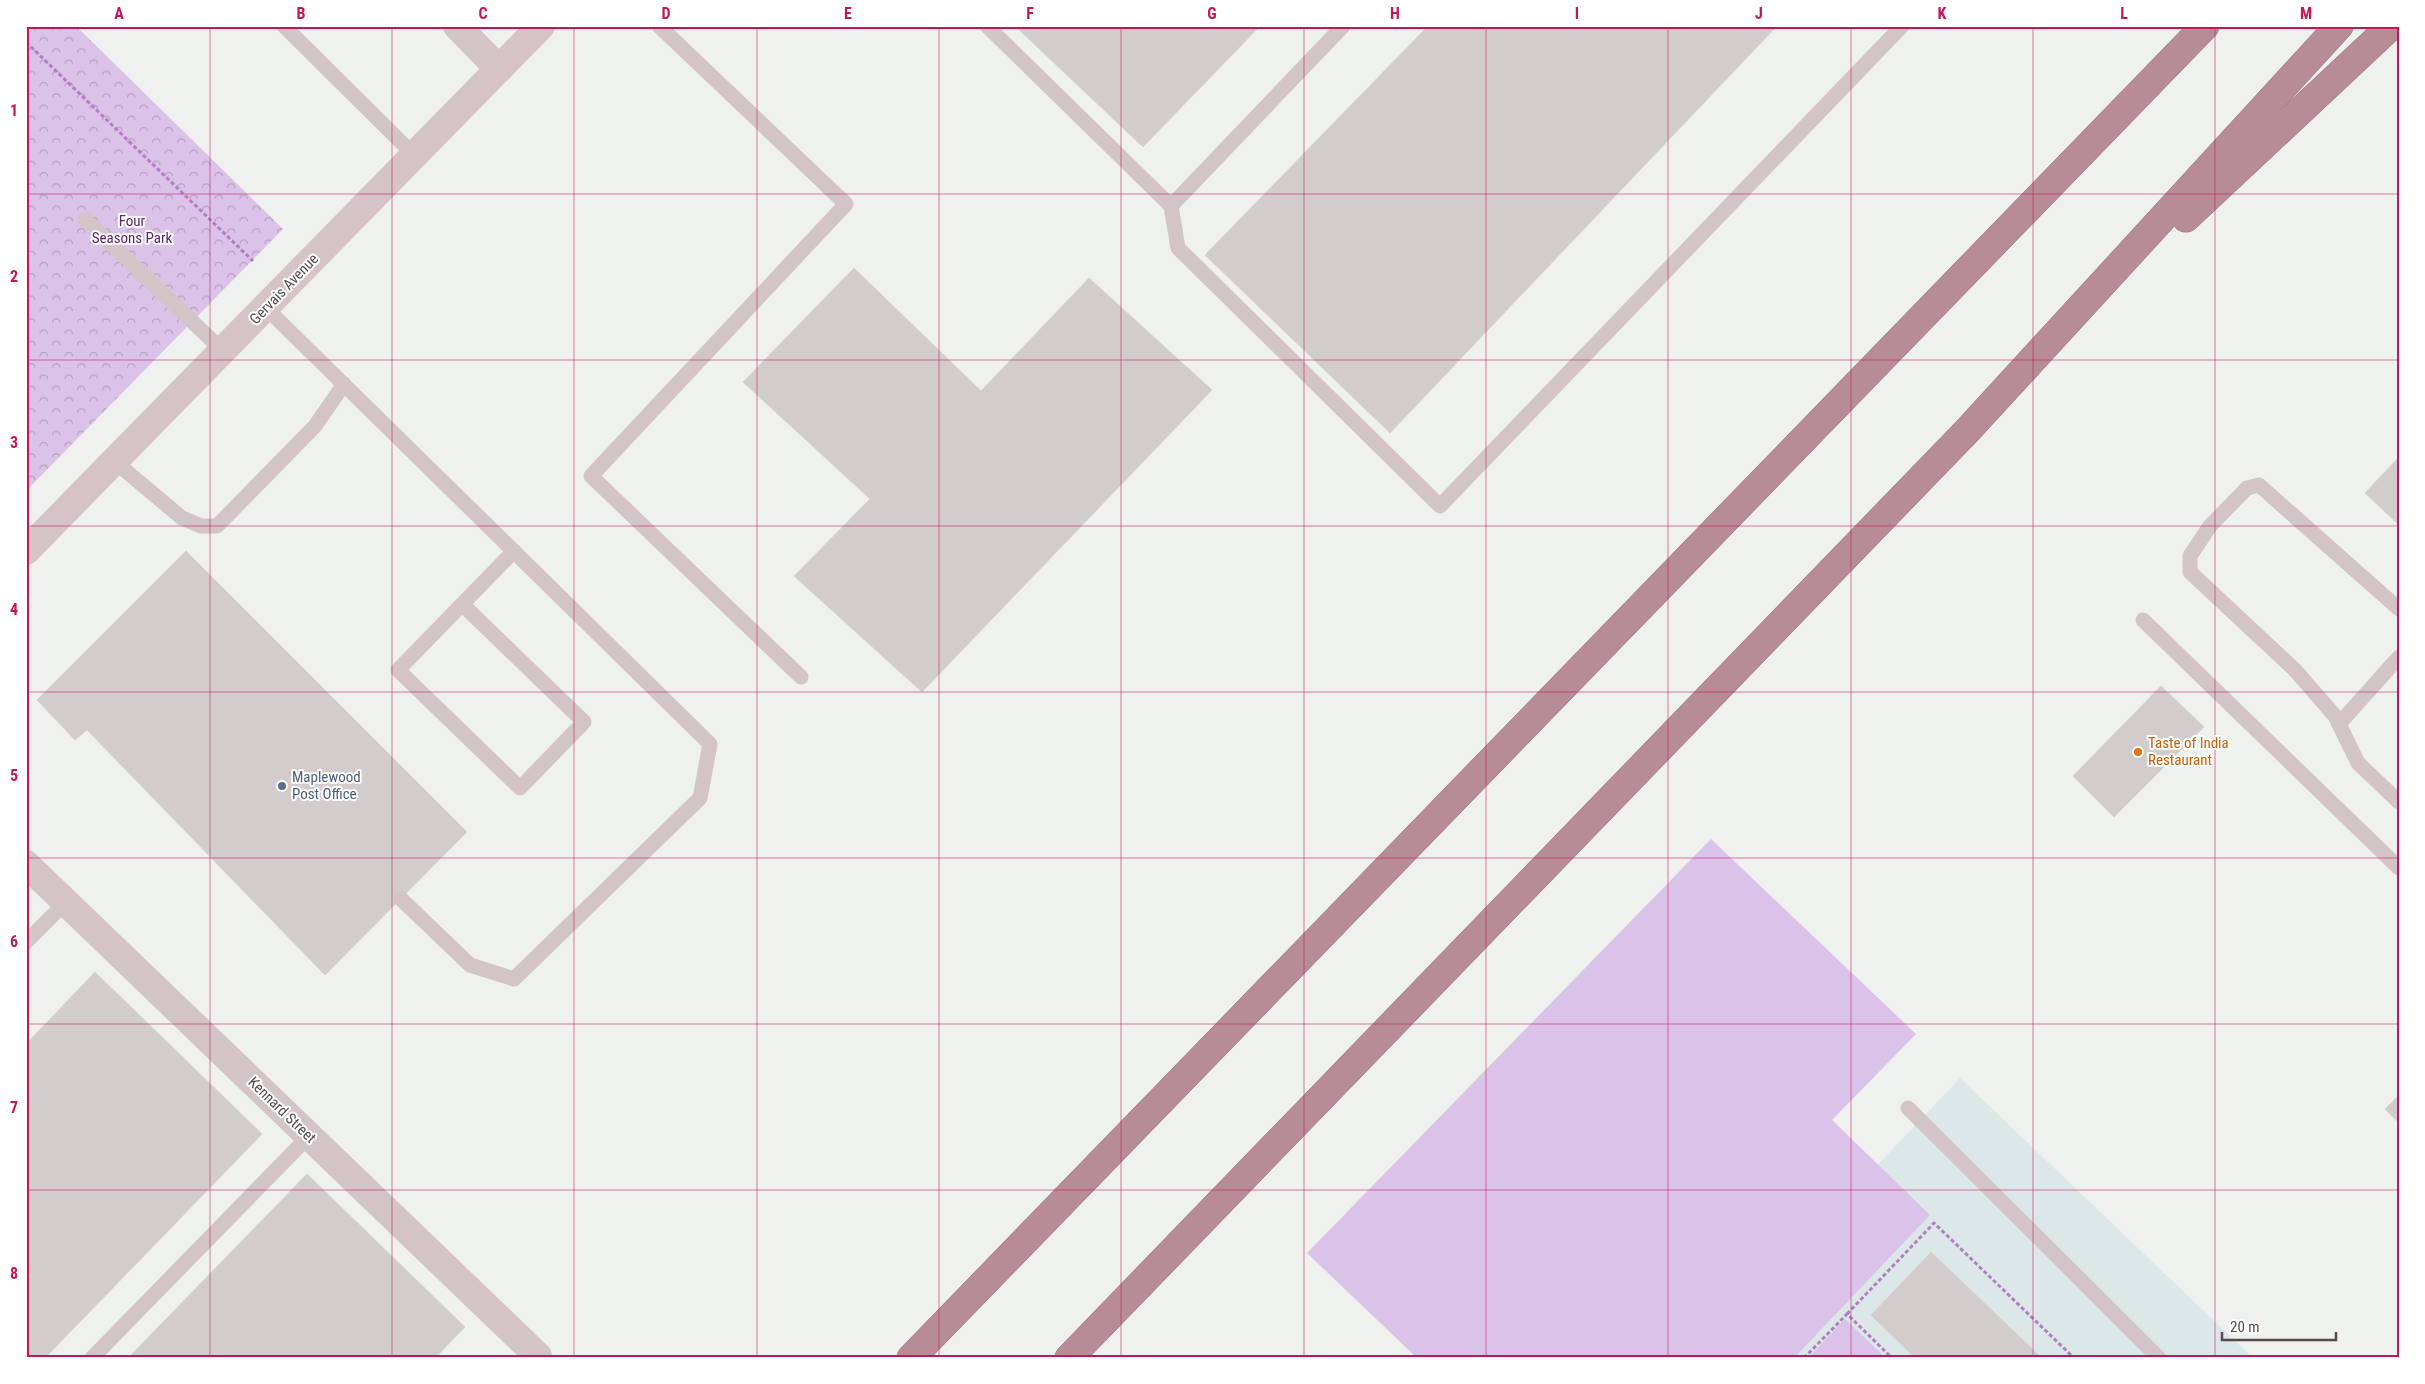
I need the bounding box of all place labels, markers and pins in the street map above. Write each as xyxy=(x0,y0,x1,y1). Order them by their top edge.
place label: Taste of India Restaurant xyxy=(2148,734,2229,769)
marker: Taste of India Restaurant xyxy=(2132,746,2144,758)
place label: Maplewood Post Office xyxy=(292,768,361,803)
marker: Maplewood Post Office xyxy=(276,780,288,792)

